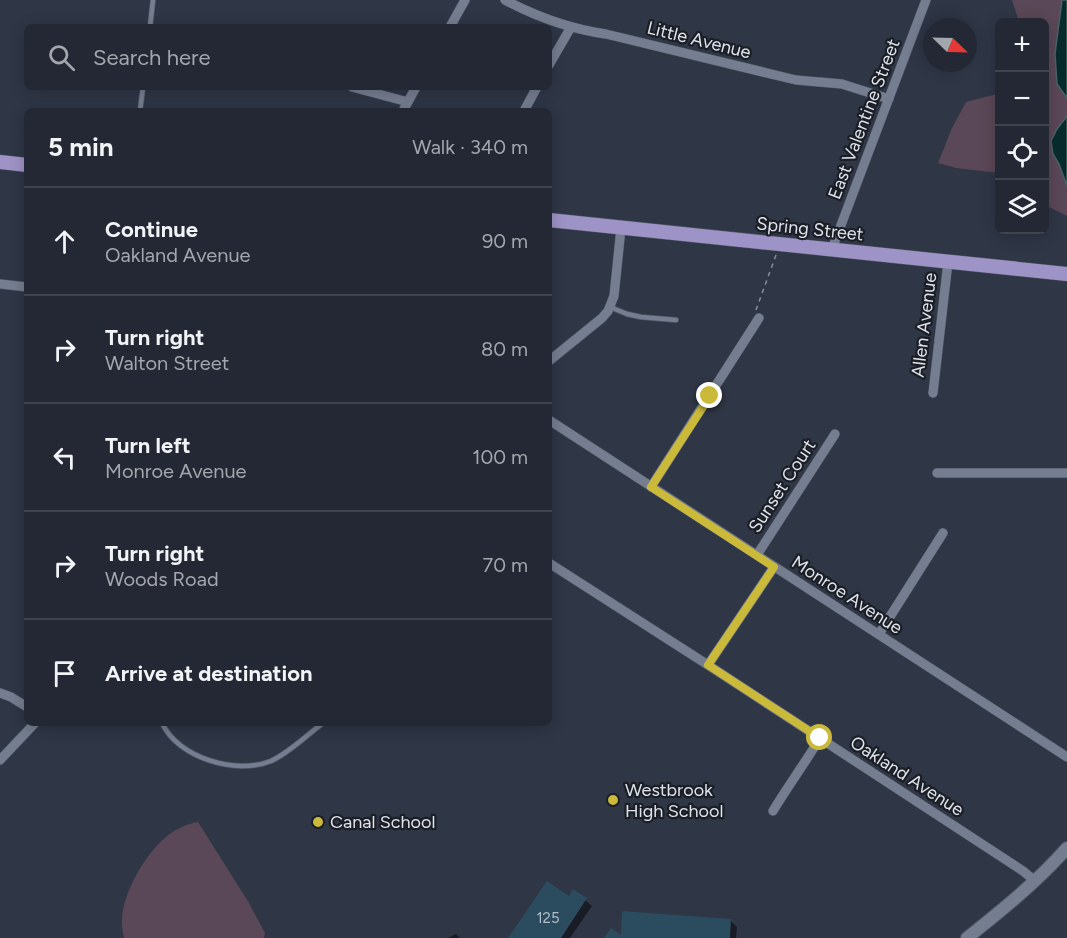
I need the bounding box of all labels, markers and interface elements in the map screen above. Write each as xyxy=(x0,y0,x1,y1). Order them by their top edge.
street label: Little Avenue xyxy=(645,16,753,64)
north arrow xyxy=(923,18,977,72)
map controls xyxy=(995,18,1049,234)
button: + xyxy=(995,18,1049,72)
search box xyxy=(24,24,552,90)
street label: East Valentine Street xyxy=(823,36,905,202)
icon: search xyxy=(45,41,78,74)
text: Search here xyxy=(93,44,211,71)
button: − xyxy=(995,72,1049,126)
button: locate xyxy=(995,126,1049,180)
text: 5 min xyxy=(48,131,114,163)
text: Walk · 340 m xyxy=(412,135,528,159)
button: layers xyxy=(995,180,1049,234)
street label: Spring Street xyxy=(755,212,865,246)
text: Continue xyxy=(105,216,198,243)
icon: ahead xyxy=(48,225,81,258)
text: 90 m xyxy=(482,229,528,253)
text: Oakland Avenue xyxy=(105,243,250,267)
street label: Allen Avenue xyxy=(907,271,941,379)
text: Turn right xyxy=(105,324,204,351)
icon: right xyxy=(48,333,81,366)
text: 80 m xyxy=(481,337,528,361)
text: Walton Street xyxy=(105,351,229,375)
route end xyxy=(696,382,722,408)
text: Turn left xyxy=(105,432,191,459)
street label: Sunset Court xyxy=(744,435,820,537)
icon: left xyxy=(48,441,81,474)
text: 100 m xyxy=(472,445,528,469)
text: Monroe Avenue xyxy=(105,459,247,483)
text: Turn right xyxy=(105,540,204,567)
icon: right xyxy=(48,549,81,582)
street label: Monroe Avenue xyxy=(788,551,907,639)
text: 70 m xyxy=(482,553,528,577)
text: Woods Road xyxy=(105,567,219,591)
icon: arrive xyxy=(48,657,81,690)
text: Arrive at destination xyxy=(105,660,313,687)
route start xyxy=(806,724,832,750)
street label: Oakland Avenue xyxy=(846,731,968,821)
place label: Westbrook High School xyxy=(625,779,723,822)
marker: Westbrook High School xyxy=(606,793,620,807)
place label: Canal School xyxy=(330,811,435,833)
marker: Canal School xyxy=(311,815,325,829)
house number: 125 xyxy=(536,909,560,927)

